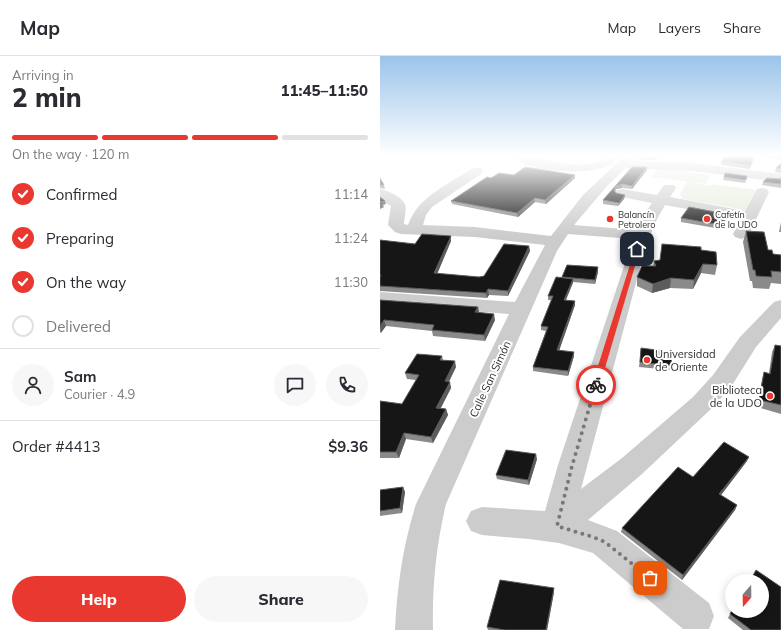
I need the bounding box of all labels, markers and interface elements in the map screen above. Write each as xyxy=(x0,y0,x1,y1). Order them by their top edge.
text: Map xyxy=(20,16,60,40)
text: Map xyxy=(607,19,636,37)
text: Layers xyxy=(658,19,701,37)
text: Share xyxy=(723,19,761,37)
text: Arriving in xyxy=(12,67,74,83)
text: 2 min xyxy=(12,81,82,114)
text: 11:45–11:50 xyxy=(281,81,368,100)
text: On the way · 120 m xyxy=(12,146,129,162)
icon: check xyxy=(12,183,34,205)
text: Confirmed xyxy=(46,185,117,204)
text: 11:14 xyxy=(334,186,368,202)
place label: Balancín Petrolero xyxy=(618,209,655,230)
place label: Cafetín de la UDO xyxy=(715,209,758,230)
marker: Balancín Petrolero xyxy=(605,214,615,224)
marker: Cafetín de la UDO xyxy=(702,214,712,224)
icon: check xyxy=(12,227,34,249)
text: Preparing xyxy=(46,229,114,248)
text: 11:24 xyxy=(334,230,368,246)
pin xyxy=(620,232,654,266)
icon: home xyxy=(626,238,648,260)
icon: check xyxy=(12,271,34,293)
text: On the way xyxy=(46,273,126,292)
text: 11:30 xyxy=(334,274,368,290)
text: Delivered xyxy=(46,317,111,336)
street label: Calle San Simón xyxy=(466,339,514,419)
place label: Universidad de Oriente xyxy=(655,347,716,374)
marker: Universidad de Oriente xyxy=(642,355,652,365)
button: person xyxy=(12,364,54,406)
button: chat xyxy=(274,364,316,406)
button: phone xyxy=(326,364,368,406)
courier xyxy=(576,365,616,405)
text: Sam xyxy=(64,367,96,386)
icon: bike xyxy=(585,374,607,396)
place label: Biblioteca de la UDO xyxy=(710,383,762,410)
text: Courier · 4.9 xyxy=(64,386,135,402)
marker: Biblioteca de la UDO xyxy=(765,391,775,401)
text: Order #4413 xyxy=(12,437,100,456)
text: $9.36 xyxy=(328,437,368,456)
pin xyxy=(633,561,667,595)
icon: bag xyxy=(639,567,661,589)
north arrow xyxy=(725,574,769,618)
map controls xyxy=(725,574,769,618)
button: Help xyxy=(12,576,186,622)
button: Share xyxy=(194,576,368,622)

